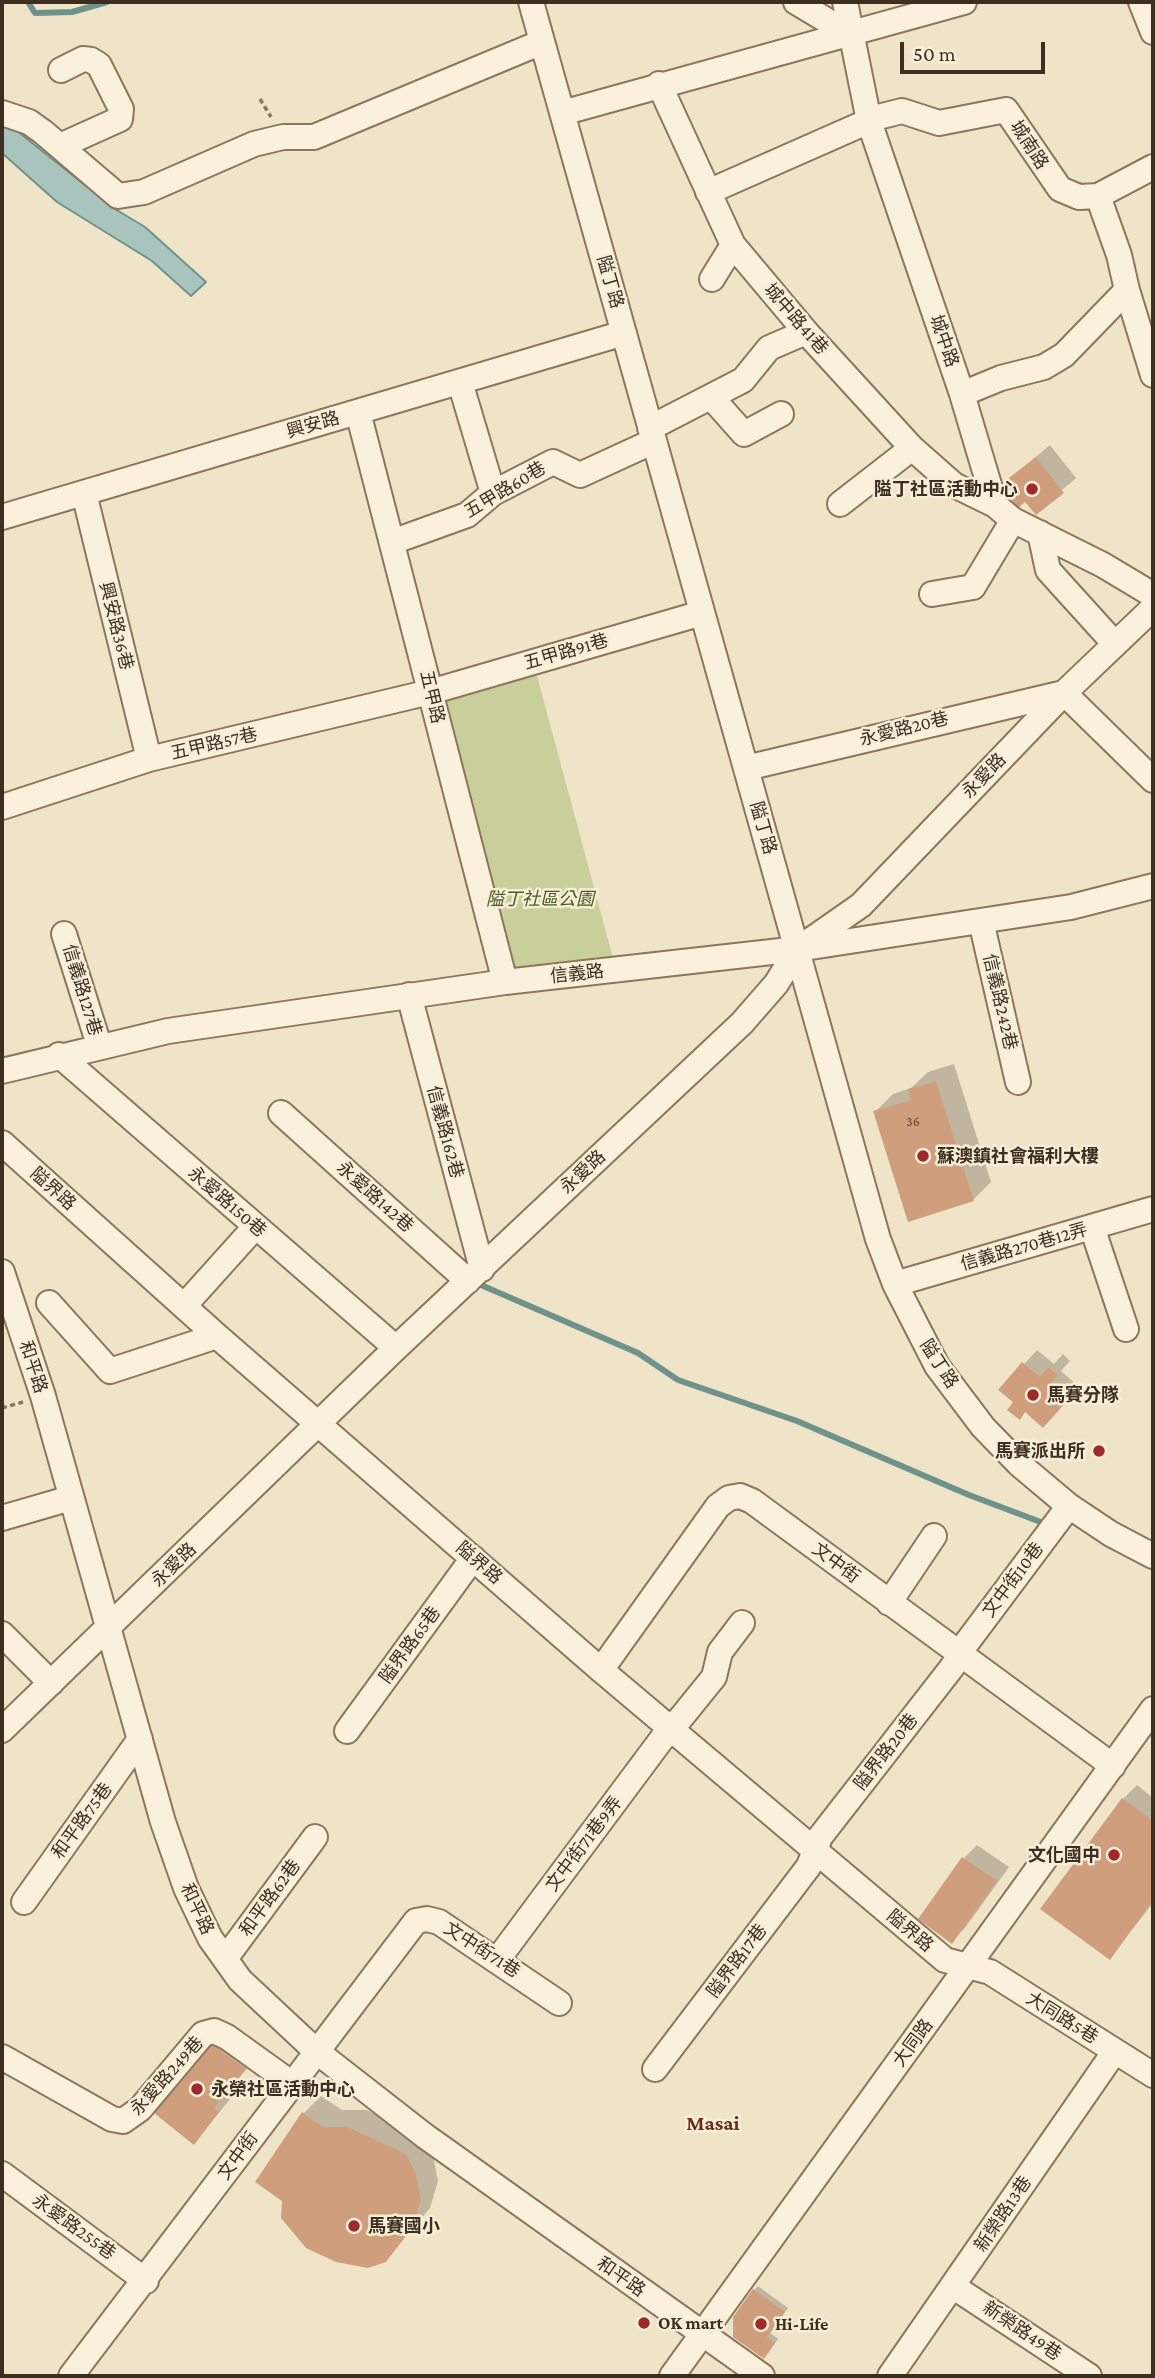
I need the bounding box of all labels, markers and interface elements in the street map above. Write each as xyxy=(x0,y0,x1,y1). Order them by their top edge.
scale bar xyxy=(903,28,1048,72)
text: 50 m xyxy=(913,42,956,66)
street label: 城南路 xyxy=(1005,116,1053,174)
street label: 隘丁路 xyxy=(592,253,628,311)
street label: 城中路41巷 xyxy=(759,279,833,359)
street label: 城中路 xyxy=(925,312,963,370)
street label: 興安路 xyxy=(284,407,342,443)
street label: 五甲路60巷 xyxy=(460,457,550,523)
place label: 隘丁社區活動中心 xyxy=(874,478,1018,500)
marker: 隘丁社區活動中心 xyxy=(1024,481,1040,497)
street label: 興安路36巷 xyxy=(95,580,137,672)
street label: 五甲路91巷 xyxy=(521,630,611,674)
street label: 五甲路 xyxy=(415,668,449,726)
street label: 永愛路20巷 xyxy=(857,708,951,750)
street label: 五甲路57巷 xyxy=(169,724,259,764)
street label: 永愛路 xyxy=(957,749,1011,803)
street label: 隘丁路 xyxy=(745,799,781,857)
park label: 隘丁社區公園 xyxy=(486,888,594,910)
street label: 信義路127巷 xyxy=(58,942,106,1038)
street label: 信義路242巷 xyxy=(978,952,1022,1052)
street label: 信義路 xyxy=(549,960,605,988)
street label: 信義路162巷 xyxy=(422,1083,468,1181)
house number: 36 xyxy=(906,1114,920,1130)
place label: 蘇澳鎮社會福利大樓 xyxy=(937,1145,1099,1167)
street label: 永愛路 xyxy=(556,1146,610,1198)
marker: 蘇澳鎮社會福利大樓 xyxy=(915,1148,931,1164)
street label: 永愛路142巷 xyxy=(332,1157,418,1237)
street label: 永愛路150巷 xyxy=(183,1162,271,1242)
street label: 隘界路 xyxy=(26,1163,80,1215)
street label: 信義路270巷12弄 xyxy=(958,1219,1090,1275)
street label: 隘丁路 xyxy=(915,1335,963,1393)
street label: 和平路 xyxy=(14,1338,52,1396)
place label: 馬賽分隊 xyxy=(1047,1384,1119,1406)
marker: 馬賽分隊 xyxy=(1025,1387,1041,1403)
place label: 馬賽派出所 xyxy=(995,1440,1085,1462)
marker: 馬賽派出所 xyxy=(1091,1443,1107,1459)
street label: 隘界路 xyxy=(452,1537,506,1589)
street label: 永愛路 xyxy=(147,1538,201,1592)
street label: 文中街 xyxy=(808,1538,864,1588)
street label: 文中街10巷 xyxy=(978,1538,1048,1622)
street label: 隘界路65巷 xyxy=(375,1603,445,1687)
street label: 隘界路20巷 xyxy=(850,1710,922,1794)
street label: 和平路75巷 xyxy=(47,1779,117,1863)
street label: 文中街71巷9弄 xyxy=(541,1792,627,1896)
place label: 文化國中 xyxy=(1028,1844,1100,1866)
marker: 文化國中 xyxy=(1106,1847,1122,1863)
street label: 和平路62巷 xyxy=(235,1856,305,1940)
street label: 和平路 xyxy=(176,1880,218,1938)
street label: 隘界路 xyxy=(882,1905,938,1957)
street label: 文中街71巷 xyxy=(440,1917,524,1983)
street label: 隘界路17巷 xyxy=(702,1920,772,2002)
street label: 大同路5巷 xyxy=(1022,1988,1102,2048)
street label: 大同路 xyxy=(888,2015,938,2071)
street label: 永愛路249巷 xyxy=(126,2032,208,2120)
place label: 永榮社區活動中心 xyxy=(211,2078,355,2100)
marker: 永榮社區活動中心 xyxy=(189,2081,205,2097)
district label: Masai xyxy=(686,2111,740,2137)
street label: 文中街 xyxy=(213,2128,263,2184)
street label: 新榮路13巷 xyxy=(970,2172,1036,2256)
street label: 永愛路255巷 xyxy=(28,2190,120,2264)
place label: 馬賽國小 xyxy=(368,2215,440,2237)
marker: 馬賽國小 xyxy=(346,2218,362,2234)
street label: 和平路 xyxy=(593,2253,649,2301)
street label: 新榮路49巷 xyxy=(979,2297,1065,2365)
place label: OK mart xyxy=(658,2312,723,2334)
place label: Hi-Life xyxy=(775,2313,828,2335)
marker: OK mart xyxy=(636,2315,652,2331)
marker: Hi-Life xyxy=(753,2316,769,2332)

